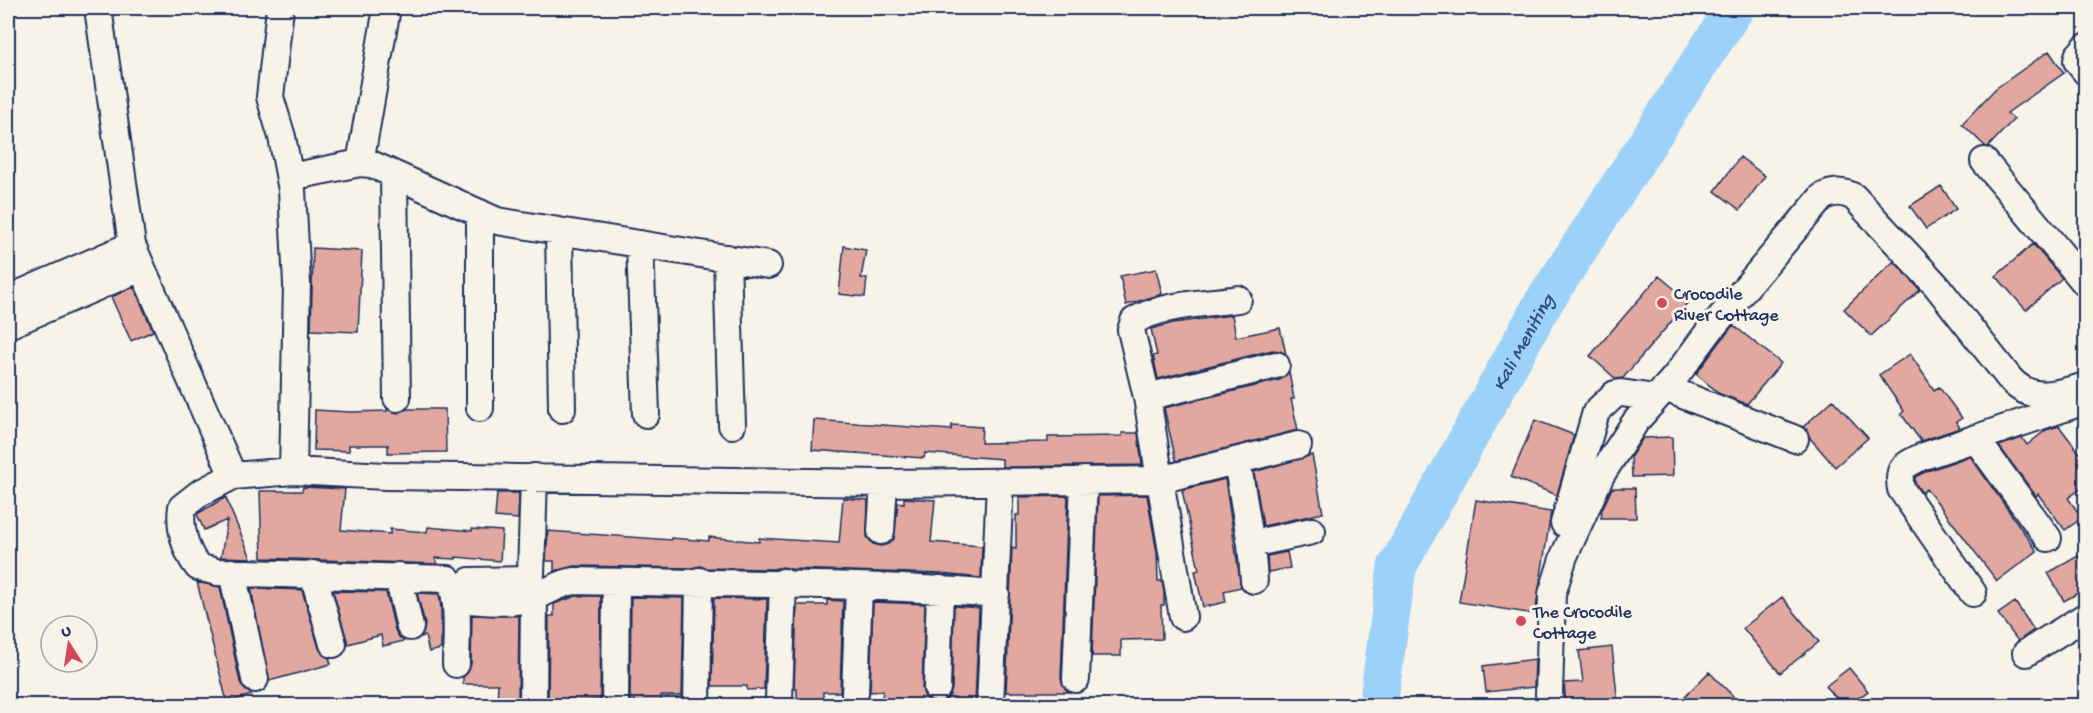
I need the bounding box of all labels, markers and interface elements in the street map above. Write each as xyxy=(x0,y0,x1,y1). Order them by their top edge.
place label: Crocodile River Cottage xyxy=(1674,285,1779,327)
water label: Kali Meniting xyxy=(1489,289,1562,396)
marker: Crocodile River Cottage xyxy=(1655,296,1669,310)
place label: The Crocodile Cottage xyxy=(1532,603,1632,645)
north arrow xyxy=(39,614,99,674)
marker: The Crocodile Cottage xyxy=(1514,614,1528,628)
text: U xyxy=(60,622,74,643)

